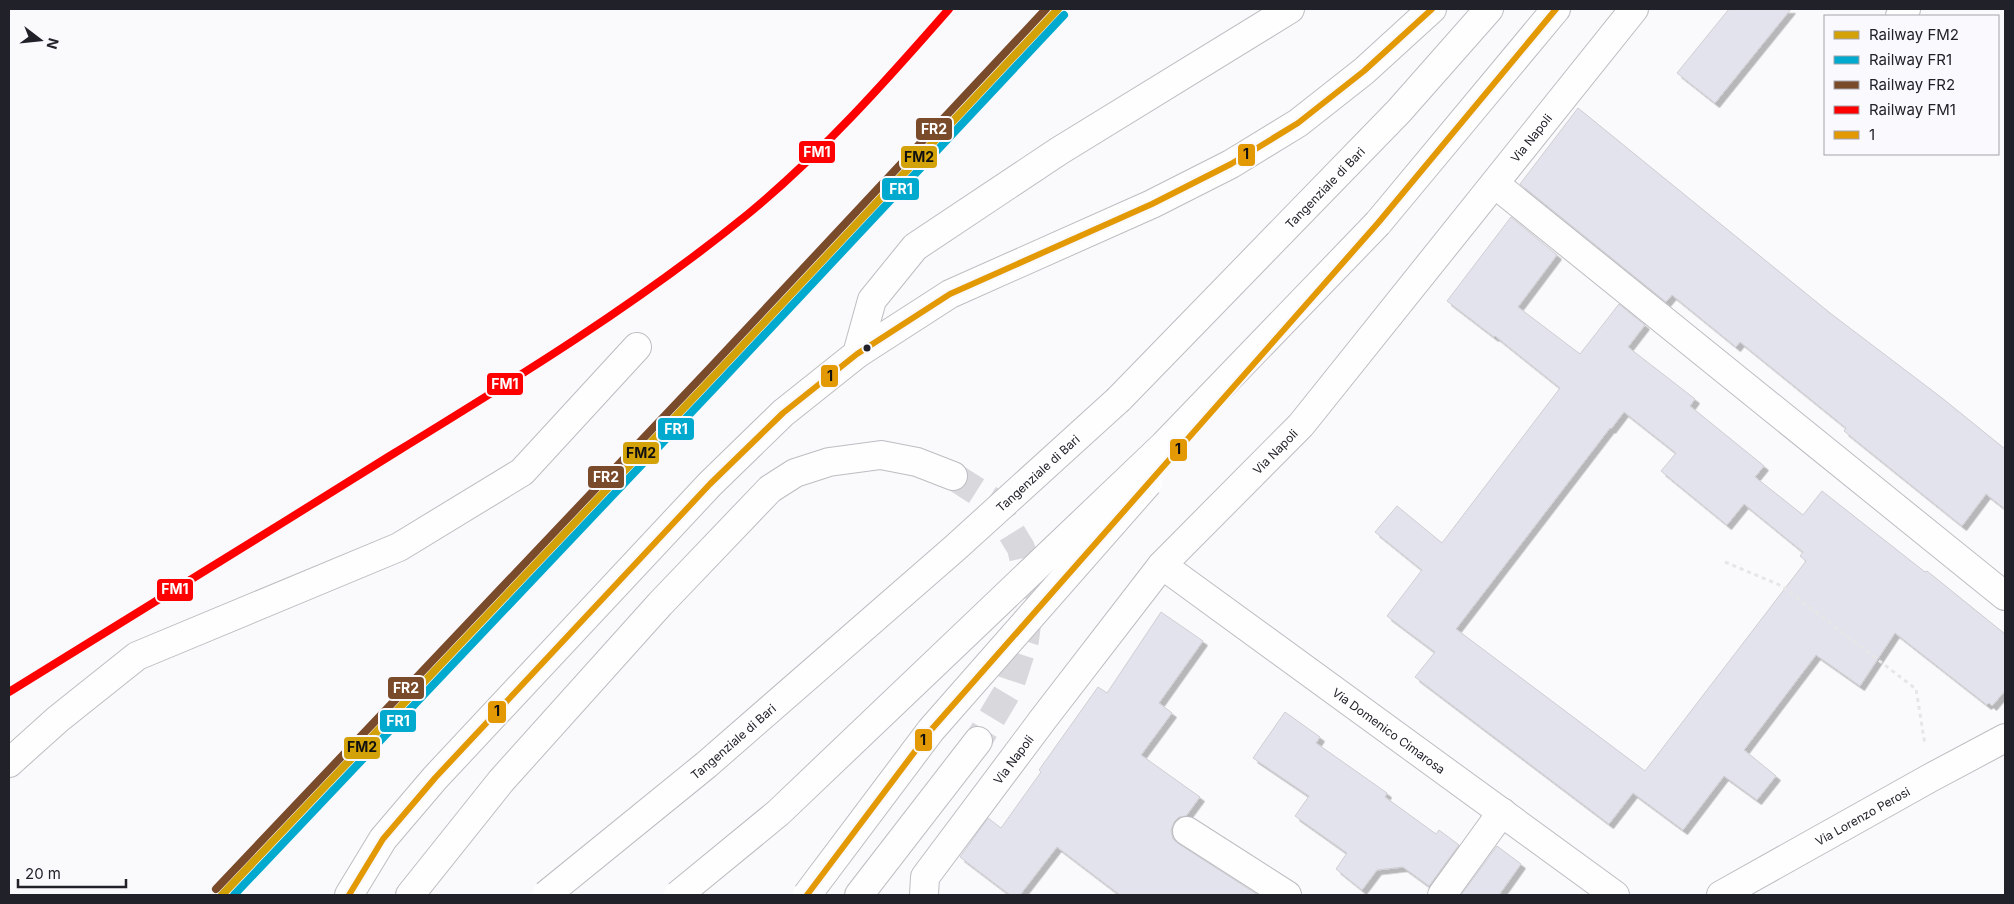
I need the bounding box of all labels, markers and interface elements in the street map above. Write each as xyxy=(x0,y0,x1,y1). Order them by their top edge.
north arrow xyxy=(15,15,65,65)
legend xyxy=(1824,15,1999,155)
text: Railway FM2 xyxy=(1869,25,1959,44)
text: N xyxy=(43,36,63,51)
text: Railway FR1 xyxy=(1869,50,1952,69)
text: Railway FR2 xyxy=(1869,75,1955,94)
text: Railway FM1 xyxy=(1869,100,1956,119)
street label: Via Napoli xyxy=(1507,111,1555,165)
line badge: FR2 xyxy=(915,117,953,141)
text: FR2 xyxy=(921,120,947,137)
text: 1 xyxy=(1869,125,1875,144)
line badge: FM1 xyxy=(798,140,836,164)
text: FM1 xyxy=(803,143,831,160)
line badge: 1 xyxy=(1237,143,1256,167)
street label: Tangenziale di Bari xyxy=(1282,144,1368,231)
line badge: FM2 xyxy=(900,145,938,169)
text: 1 xyxy=(1243,145,1249,162)
text: FM2 xyxy=(904,148,934,165)
line badge: FR1 xyxy=(881,177,920,201)
text: FR1 xyxy=(889,180,913,197)
unlabelled marker xyxy=(862,343,872,353)
line badge: 1 xyxy=(820,364,839,388)
text: 1 xyxy=(827,367,833,384)
line badge: FM1 xyxy=(486,372,524,396)
text: FM1 xyxy=(491,375,519,392)
line badge: FR1 xyxy=(657,417,695,441)
text: FR1 xyxy=(664,420,688,437)
street label: Via Napoli xyxy=(1249,426,1300,477)
street label: Tangenziale di Bari xyxy=(993,431,1083,515)
line badge: 1 xyxy=(1169,438,1188,462)
text: 1 xyxy=(1175,440,1181,457)
line badge: FM2 xyxy=(622,441,660,465)
text: FM2 xyxy=(626,444,656,461)
line badge: FR2 xyxy=(587,465,625,489)
text: FR2 xyxy=(593,468,619,485)
line badge: FM1 xyxy=(156,578,194,602)
text: FM1 xyxy=(161,580,189,597)
line badge: FR2 xyxy=(387,676,425,700)
text: FR2 xyxy=(393,679,419,696)
street label: Via Domenico Cimarosa xyxy=(1330,684,1448,776)
line badge: 1 xyxy=(487,700,507,724)
street label: Tangenziale di Bari xyxy=(687,700,779,782)
text: 1 xyxy=(494,702,500,719)
line badge: FR1 xyxy=(379,709,417,733)
text: FR1 xyxy=(386,712,410,729)
line badge: 1 xyxy=(914,728,933,752)
text: 1 xyxy=(920,731,926,748)
street label: Via Napoli xyxy=(990,732,1036,787)
line badge: FM2 xyxy=(343,736,381,760)
text: FM2 xyxy=(347,738,377,755)
street label: Via Lorenzo Perosi xyxy=(1812,783,1912,848)
scale bar xyxy=(18,856,125,888)
text: 20 m xyxy=(25,864,61,883)

